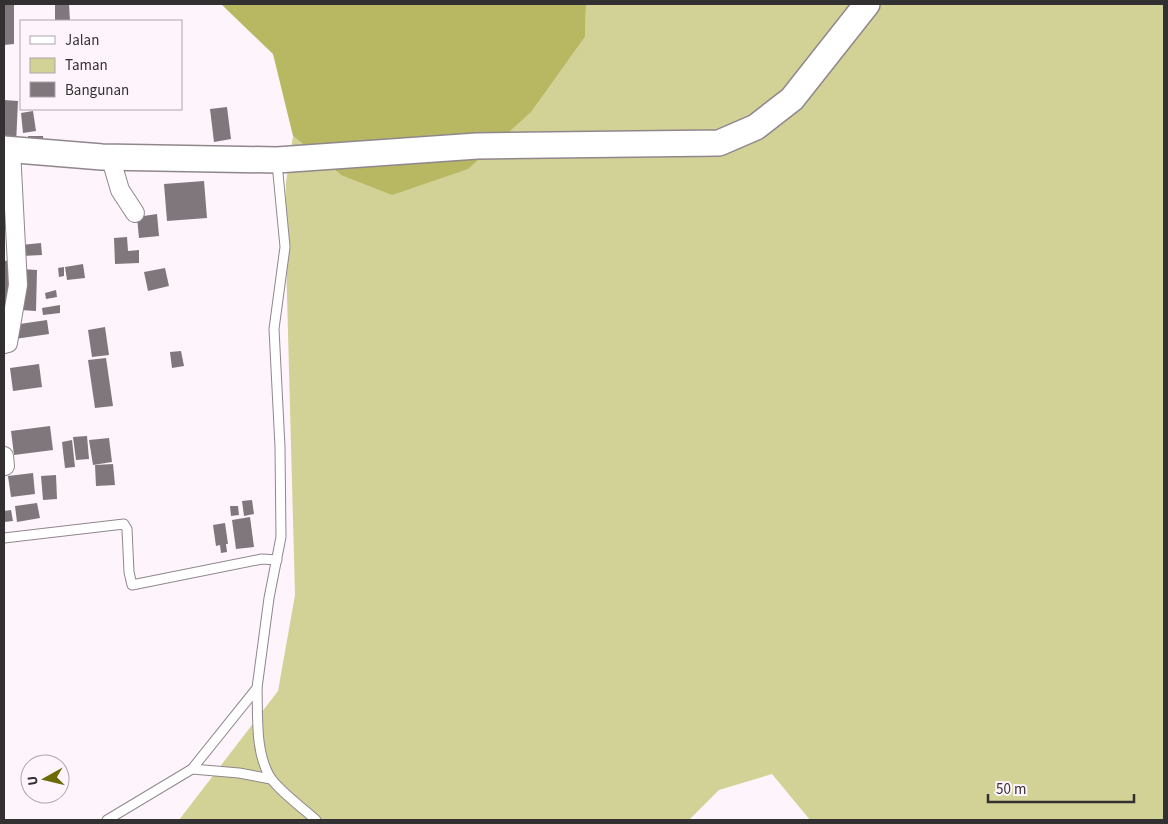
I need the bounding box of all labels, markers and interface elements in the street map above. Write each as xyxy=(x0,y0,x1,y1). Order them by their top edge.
legend xyxy=(20,20,182,110)
text: Jalan xyxy=(65,30,99,51)
text: Taman xyxy=(65,55,108,76)
text: Bangunan xyxy=(65,80,129,101)
north arrow xyxy=(20,754,70,804)
scale bar xyxy=(988,772,1134,804)
text: U xyxy=(23,775,44,787)
text: 50 m xyxy=(996,779,1026,800)

